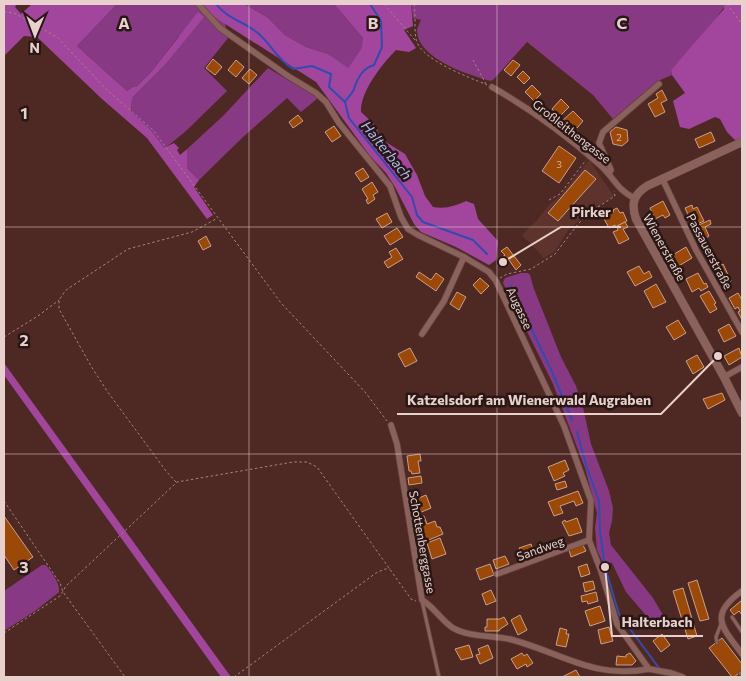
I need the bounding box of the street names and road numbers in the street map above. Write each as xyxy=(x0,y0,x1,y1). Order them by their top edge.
street label: Großleithengasse xyxy=(530,96,614,166)
street label: Wienerstraße xyxy=(641,211,689,283)
street label: Passauerstraße xyxy=(684,211,736,291)
street label: Augasse xyxy=(504,285,536,331)
street label: Schottenberggasse xyxy=(407,489,439,595)
street label: Sandweg xyxy=(514,533,566,563)

